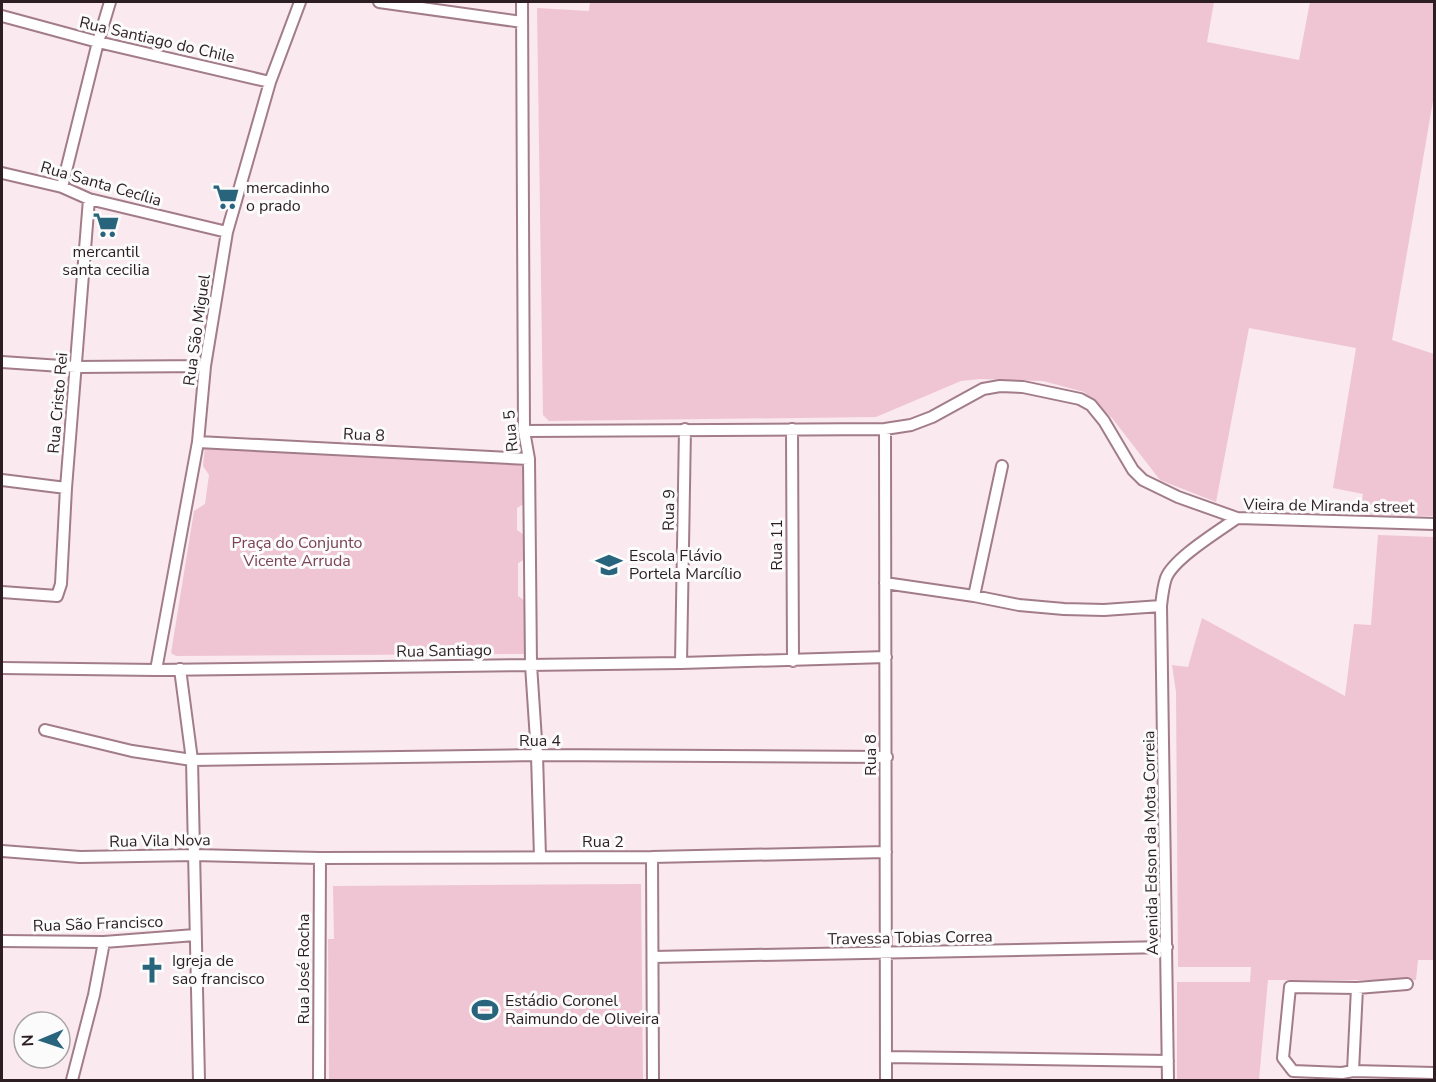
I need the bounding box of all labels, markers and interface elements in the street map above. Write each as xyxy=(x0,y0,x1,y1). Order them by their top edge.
street label: Rua Santiago do Chile xyxy=(77,11,237,69)
street label: Rua Santa Cecília xyxy=(38,156,164,212)
place label: mercadinho o prado xyxy=(246,177,330,217)
supermarket icon: mercadinho o prado xyxy=(211,182,241,212)
supermarket icon: mercantil santa cecilia xyxy=(91,210,121,240)
place label: mercantil santa cecilia xyxy=(62,241,150,281)
street label: Rua São Miguel xyxy=(178,272,216,387)
street label: Rua Cristo Rei xyxy=(43,352,73,454)
street label: Rua 5 xyxy=(498,409,524,453)
street label: Rua 8 xyxy=(343,423,385,447)
street label: Rua 9 xyxy=(658,489,680,531)
street label: Vieira de Miranda street xyxy=(1242,493,1415,518)
street label: Rua 11 xyxy=(766,519,788,571)
park label: Praça do Conjunto Vicente Arruda xyxy=(232,532,363,572)
place label: Escola Flávio Portela Marcílio xyxy=(629,545,742,585)
school or university icon: Escola Flávio Portela Marcílio xyxy=(594,550,624,580)
street label: Rua Santiago xyxy=(396,639,492,663)
street label: Rua 4 xyxy=(519,730,561,752)
street label: Avenida Edson da Mota Correia xyxy=(1138,730,1164,956)
street label: Rua 8 xyxy=(860,734,882,776)
street label: Rua Vila Nova xyxy=(109,829,211,853)
street label: Rua 2 xyxy=(582,831,624,853)
street label: Rua São Francisco xyxy=(32,911,164,937)
street label: Rua José Rocha xyxy=(293,913,315,1025)
street label: Travessa Tobias Correa xyxy=(827,926,993,950)
place label: Igreja de sao francisco xyxy=(172,950,265,990)
church icon: Igreja de sao francisco xyxy=(137,955,167,985)
place label: Estádio Coronel Raimundo de Oliveira xyxy=(505,990,659,1030)
sports icon: Estádio Coronel Raimundo de Oliveira xyxy=(470,995,500,1025)
north arrow xyxy=(12,1010,72,1070)
text: N xyxy=(17,1034,39,1047)

